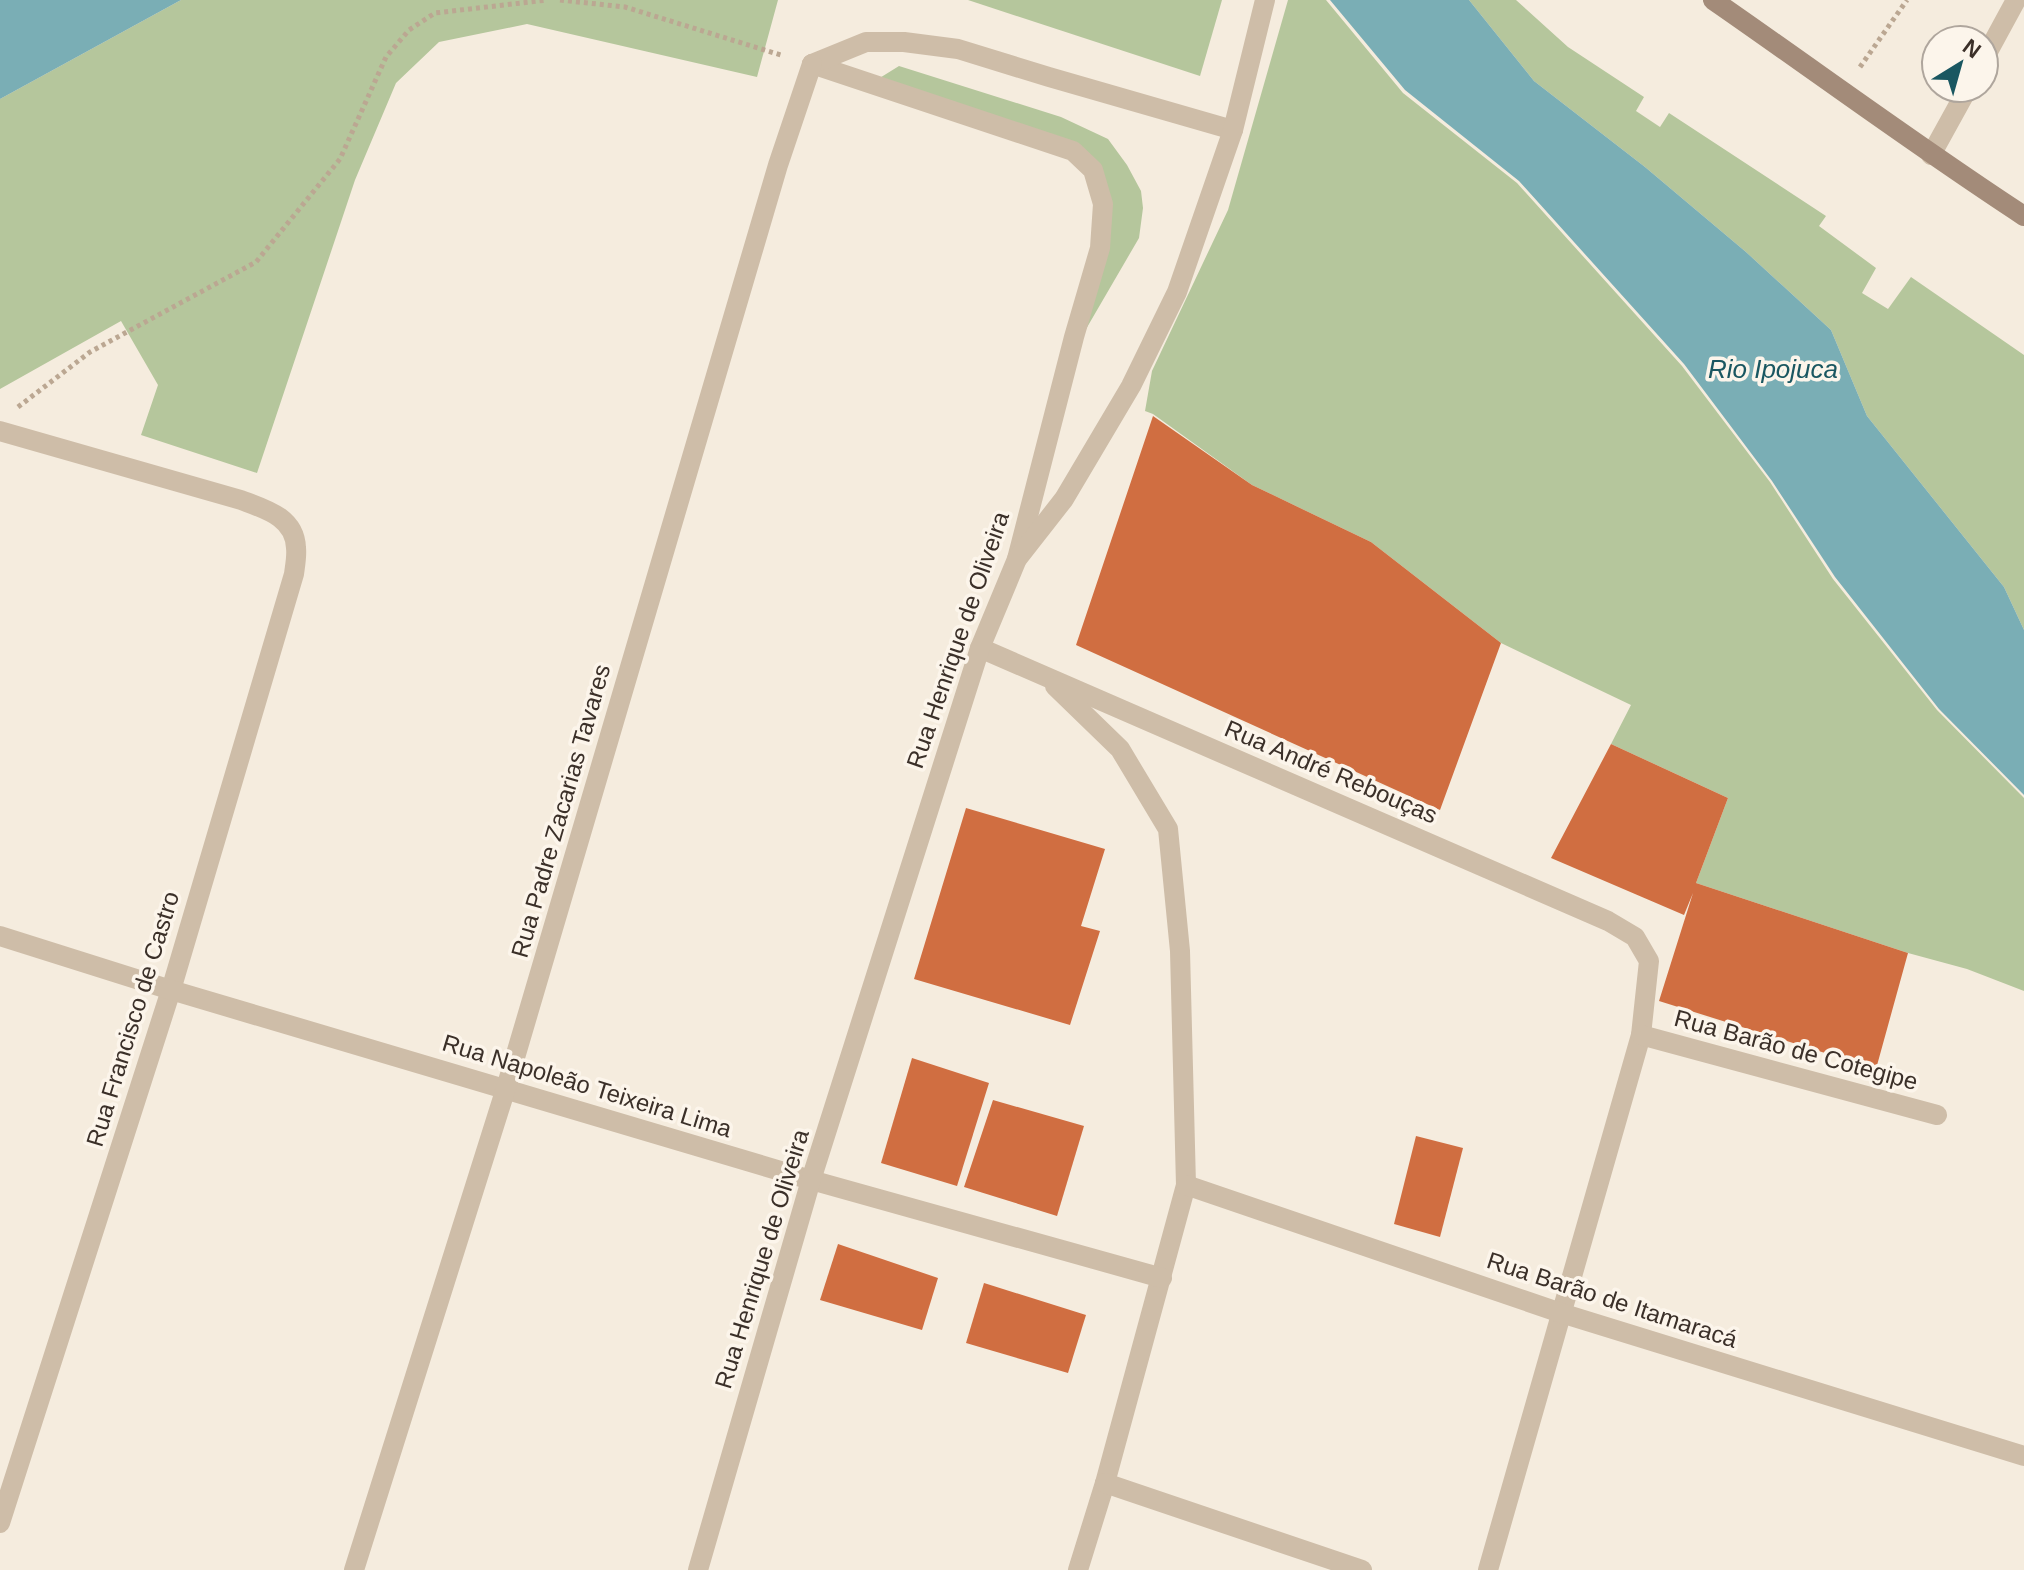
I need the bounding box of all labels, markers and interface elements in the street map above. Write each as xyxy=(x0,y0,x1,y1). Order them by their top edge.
north arrow xyxy=(1920,24,2000,104)
text: N xyxy=(1958,34,1986,63)
water label: Rio Ipojuca xyxy=(1708,354,1838,384)
street label: Rua Henrique de Oliveira xyxy=(901,507,1014,772)
street label: Rua Padre Zacarias Tavares xyxy=(506,661,615,961)
street label: Rua André Rebouças xyxy=(1221,715,1441,829)
street label: Rua Francisco de Castro xyxy=(81,888,184,1150)
street label: Rua Barão de Cotegipe xyxy=(1671,1004,1921,1095)
street label: Rua Napoleão Teixeira Lima xyxy=(439,1029,736,1143)
street label: Rua Henrique de Oliveira xyxy=(709,1125,814,1392)
street label: Rua Barão de Itamaracá xyxy=(1484,1246,1741,1353)

